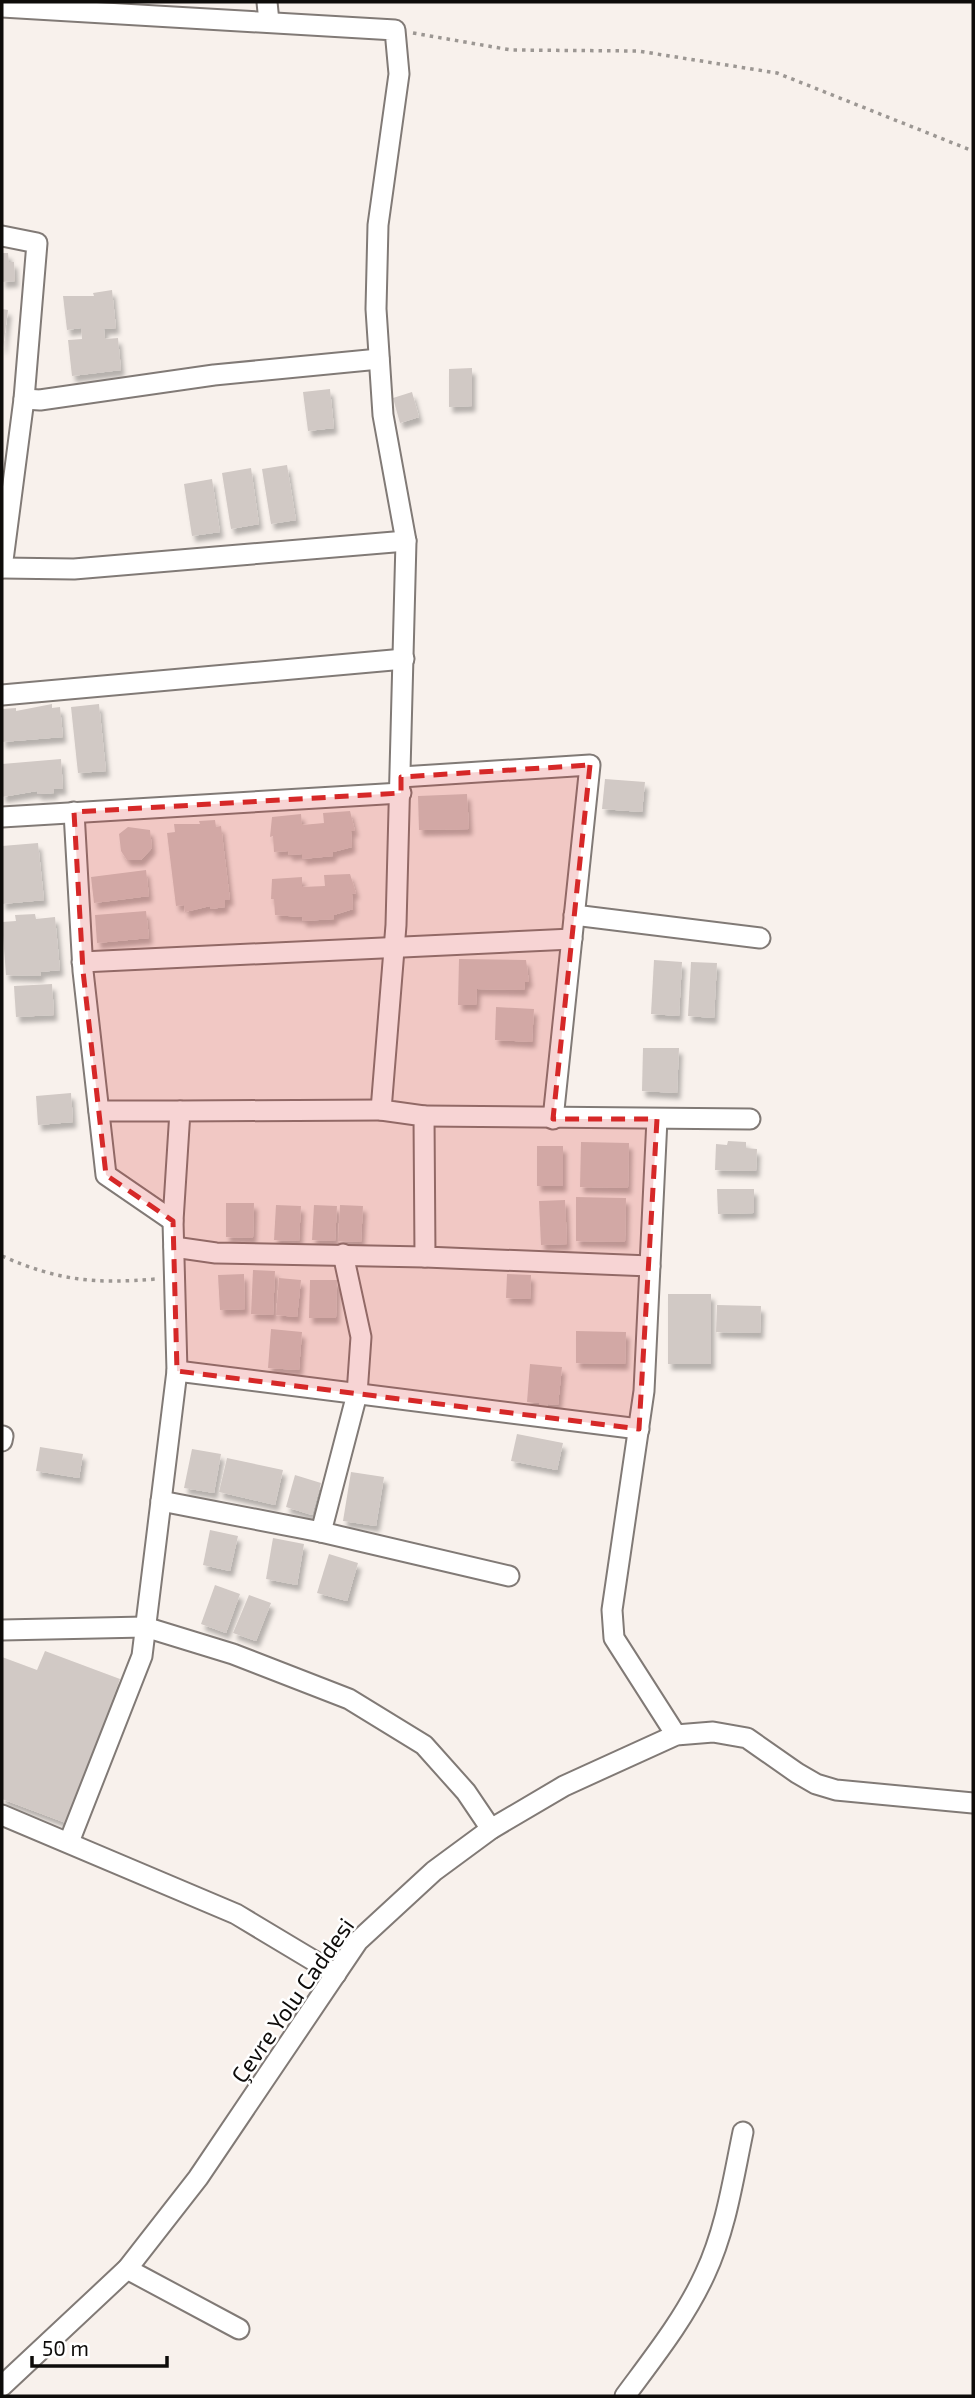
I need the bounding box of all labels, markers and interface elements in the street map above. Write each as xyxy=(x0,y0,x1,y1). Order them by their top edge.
street label: Çevre Yolu Caddesi xyxy=(225,1912,360,2088)
scale bar xyxy=(32,2324,166,2368)
text: 50 m xyxy=(42,2335,89,2360)

